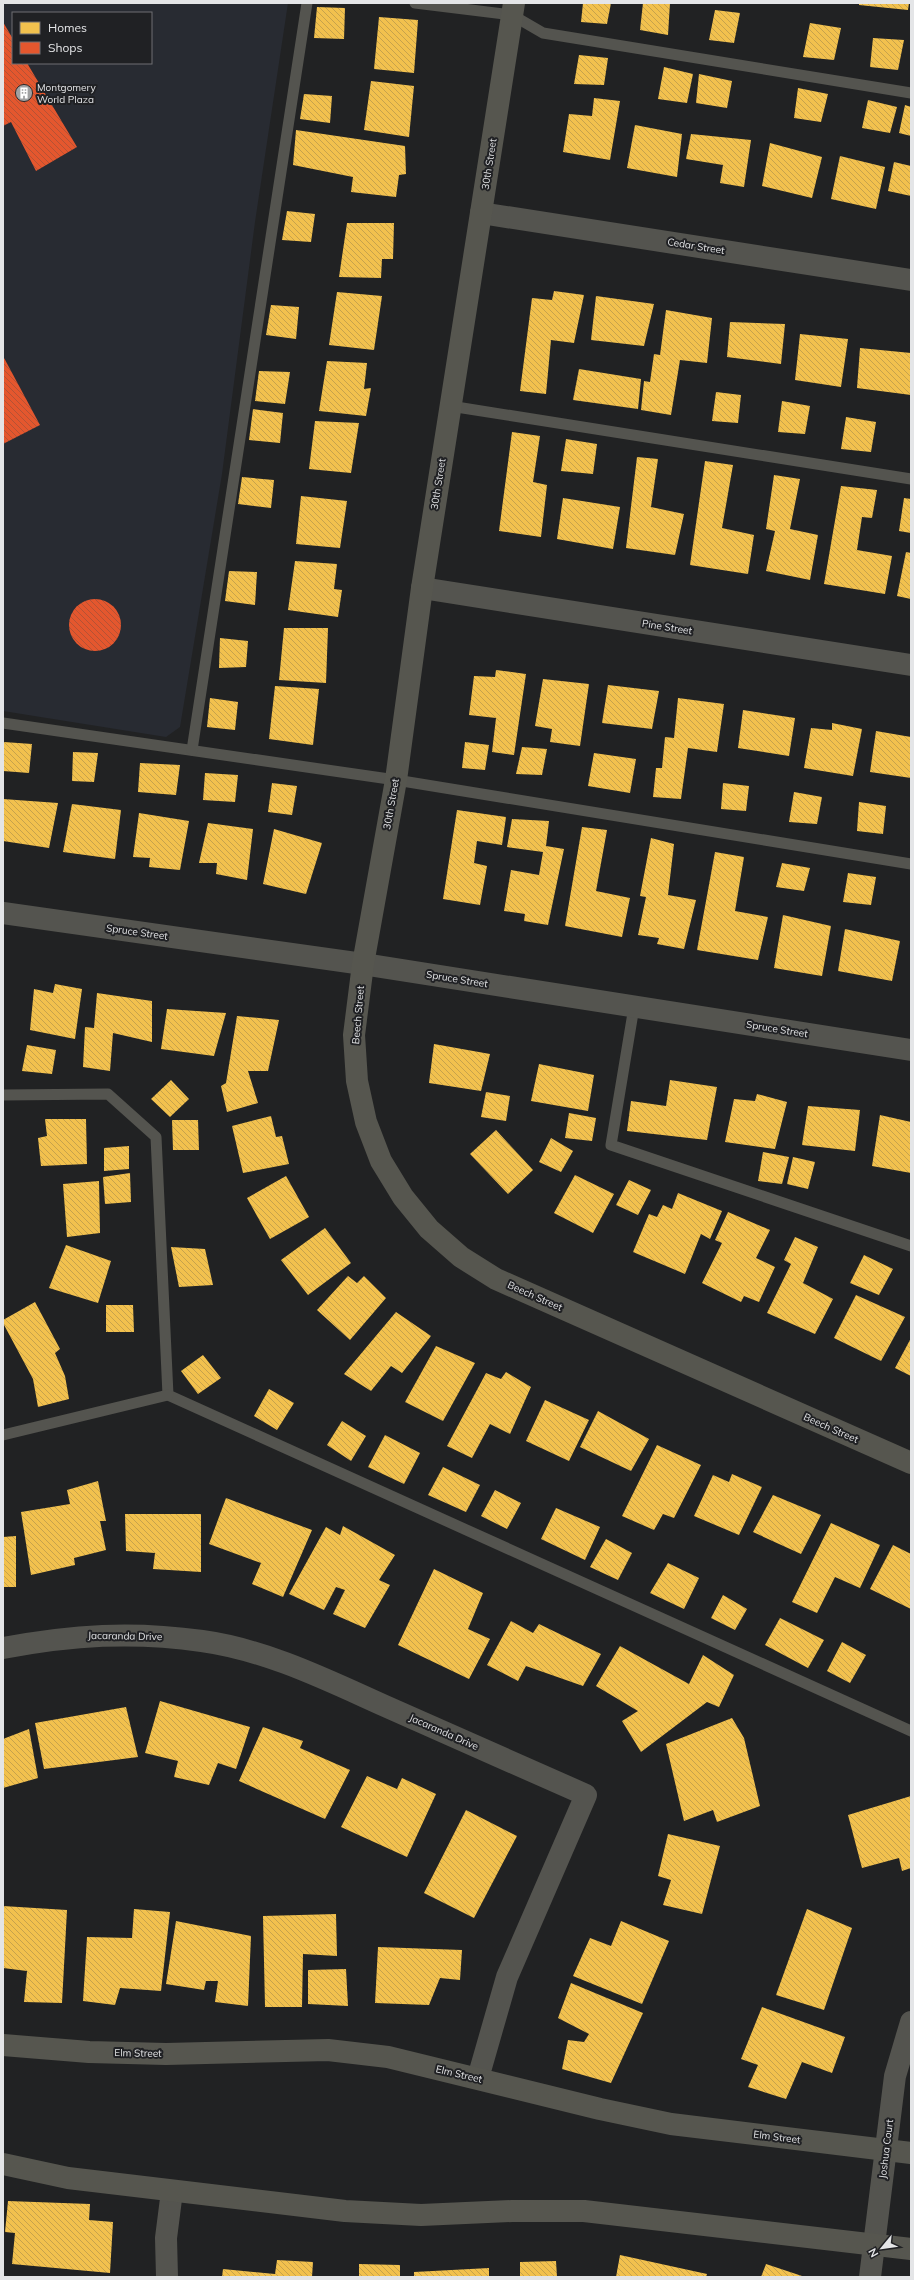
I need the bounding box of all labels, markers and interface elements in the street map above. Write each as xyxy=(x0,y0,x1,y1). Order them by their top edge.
legend xyxy=(12,12,152,64)
text: Homes xyxy=(48,20,87,35)
text: Shops xyxy=(48,40,83,55)
place label: Montgomery World Plaza xyxy=(37,81,96,106)
building icon: Montgomery World Plaza xyxy=(14,83,34,103)
street label: 30th Street xyxy=(479,137,500,191)
street label: Cedar Street xyxy=(666,235,726,257)
street label: 30th Street xyxy=(428,457,449,511)
street label: Pine Street xyxy=(641,617,693,637)
street label: 30th Street xyxy=(380,777,402,831)
street label: Spruce Street xyxy=(105,921,169,943)
street label: Spruce Street xyxy=(425,968,489,990)
street label: Beech Street xyxy=(349,985,367,1045)
street label: Spruce Street xyxy=(745,1018,809,1040)
street label: Beech Street xyxy=(506,1278,565,1314)
street label: Beech Street xyxy=(802,1410,861,1446)
street label: Jacaranda Drive xyxy=(88,1629,162,1643)
street label: Jacaranda Drive xyxy=(407,1711,481,1753)
street label: Elm Street xyxy=(114,2046,162,2060)
street label: Elm Street xyxy=(434,2062,484,2086)
street label: Joshua Court xyxy=(876,2118,896,2179)
street label: Elm Street xyxy=(753,2128,802,2146)
north arrow xyxy=(862,2228,902,2268)
text: N xyxy=(865,2246,881,2260)

